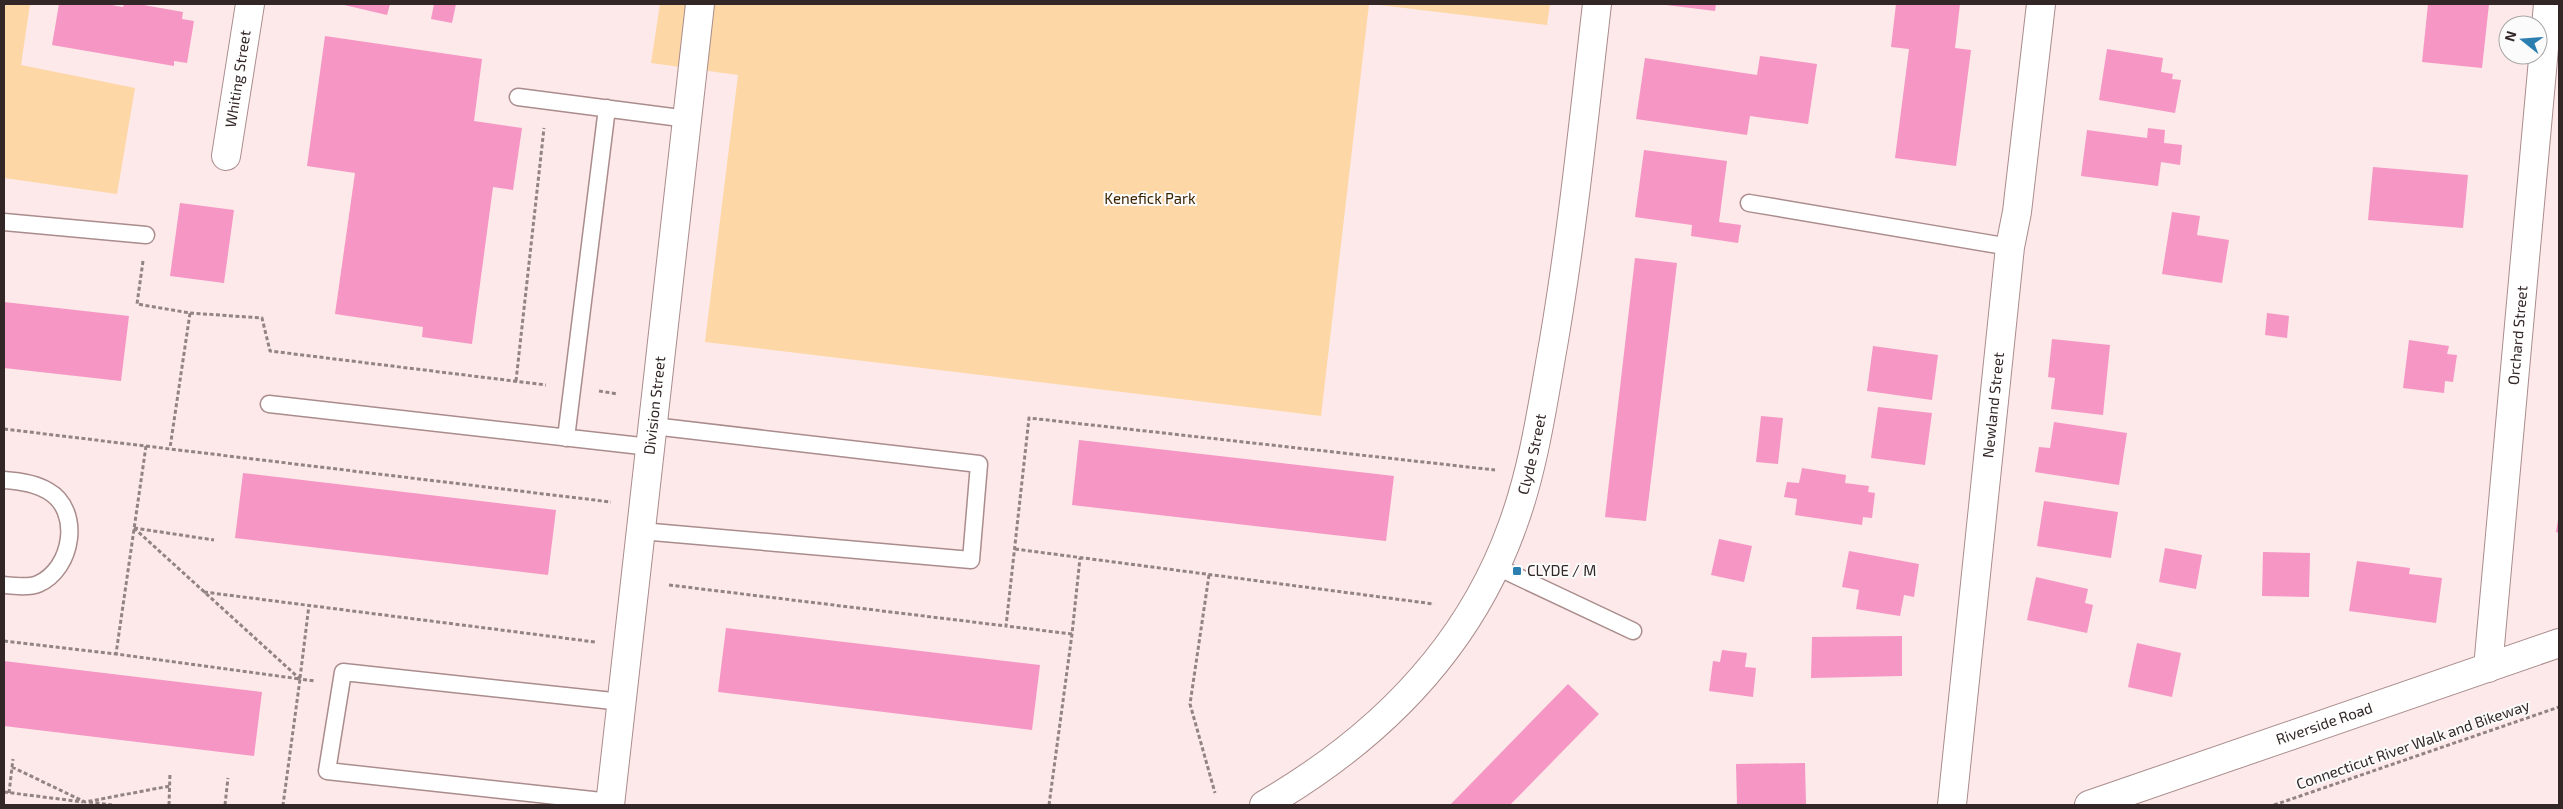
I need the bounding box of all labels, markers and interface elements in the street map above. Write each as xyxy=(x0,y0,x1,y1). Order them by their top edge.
north arrow xyxy=(2498,15,2548,65)
street label: Whiting Street xyxy=(221,29,254,129)
text: N xyxy=(2500,29,2520,43)
park label: Kenefick Park xyxy=(1104,189,1196,207)
street label: Orchard Street xyxy=(2504,285,2531,386)
street label: Newland Street xyxy=(1978,351,2007,459)
street label: Division Street xyxy=(639,355,668,456)
street label: Clyde Street xyxy=(1513,412,1549,497)
place label: CLYDE / M xyxy=(1527,561,1596,579)
marker: CLYDE / M xyxy=(1511,565,1523,577)
street label: Connecticut River Walk and Bikeway xyxy=(2294,696,2532,793)
street label: Riverside Road xyxy=(2273,698,2375,748)

